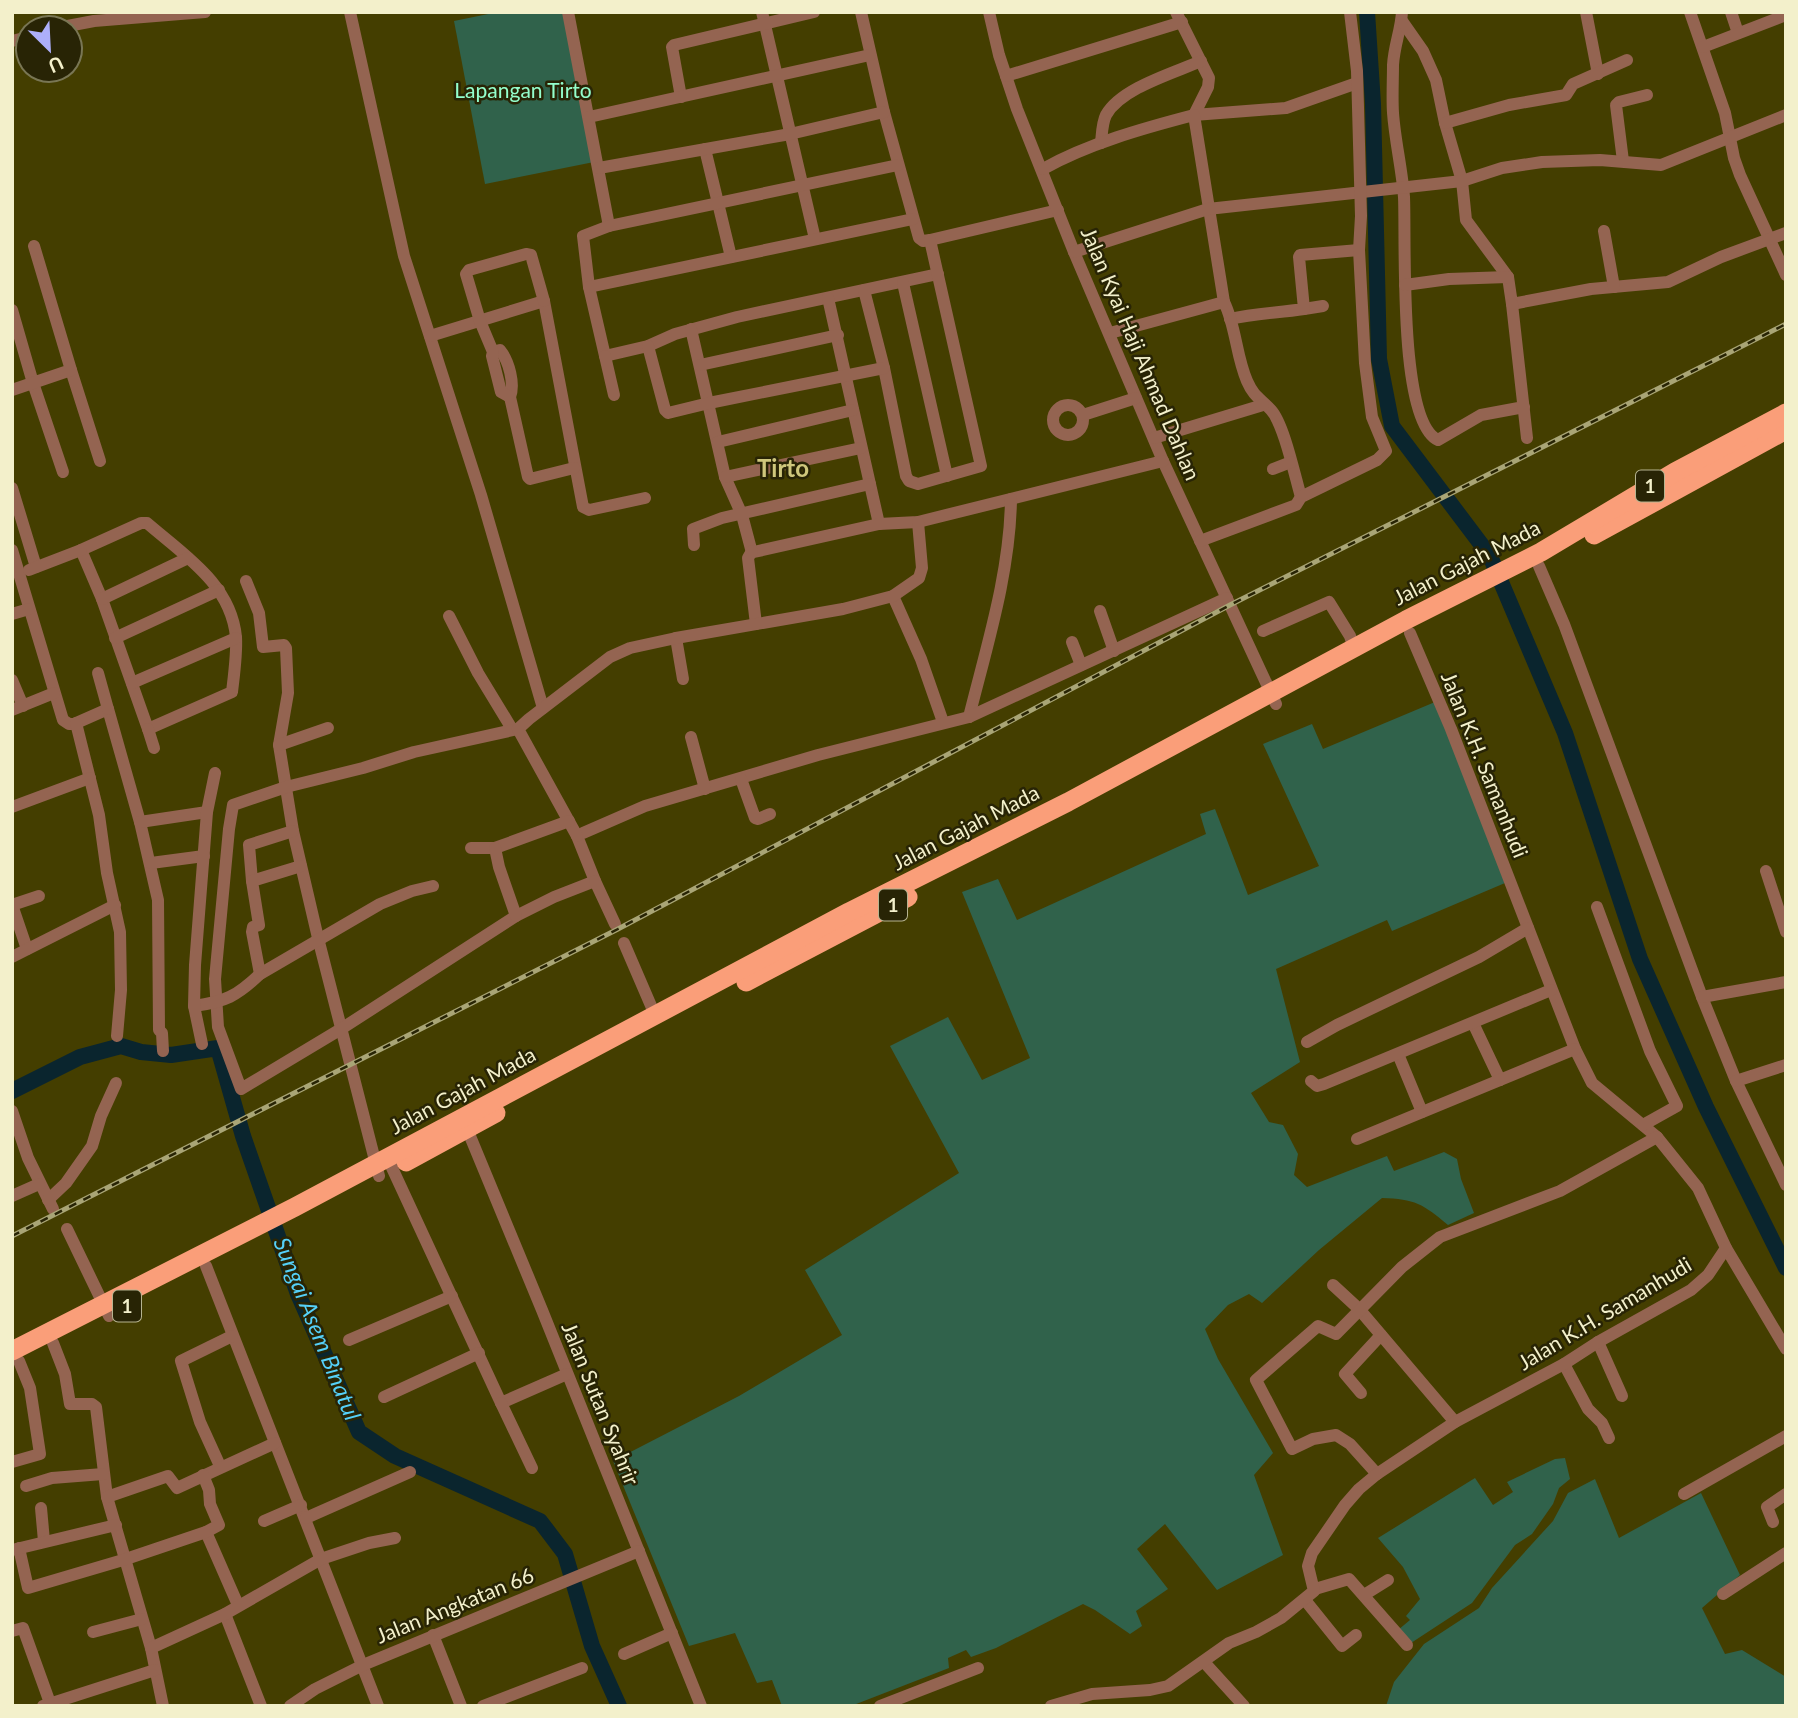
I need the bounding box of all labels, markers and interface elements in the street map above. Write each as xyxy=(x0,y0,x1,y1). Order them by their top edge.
north arrow xyxy=(14,14,84,84)
text: U xyxy=(45,52,67,78)
park label: Lapangan Tirto xyxy=(454,77,592,102)
street label: Jalan Kyai Haji Ahmad Dahlan xyxy=(1077,223,1206,484)
district label: Tirto xyxy=(757,453,809,482)
road number: 1 xyxy=(1636,471,1664,502)
street label: Jalan Gajah Mada xyxy=(1389,514,1544,609)
street label: Jalan K.H. Samanhudi xyxy=(1437,668,1534,861)
street label: Jalan Gajah Mada xyxy=(888,779,1043,874)
road number: 1 xyxy=(879,890,907,920)
street label: Jalan Gajah Mada xyxy=(385,1041,539,1139)
water label: Sungai Asem Binatul xyxy=(268,1233,367,1424)
street label: Jalan K.H. Samanhudi xyxy=(1513,1251,1696,1374)
road number: 1 xyxy=(113,1290,141,1322)
street label: Jalan Sutan Syahrir xyxy=(557,1318,646,1489)
street label: Jalan Angkatan 66 xyxy=(372,1562,537,1648)

